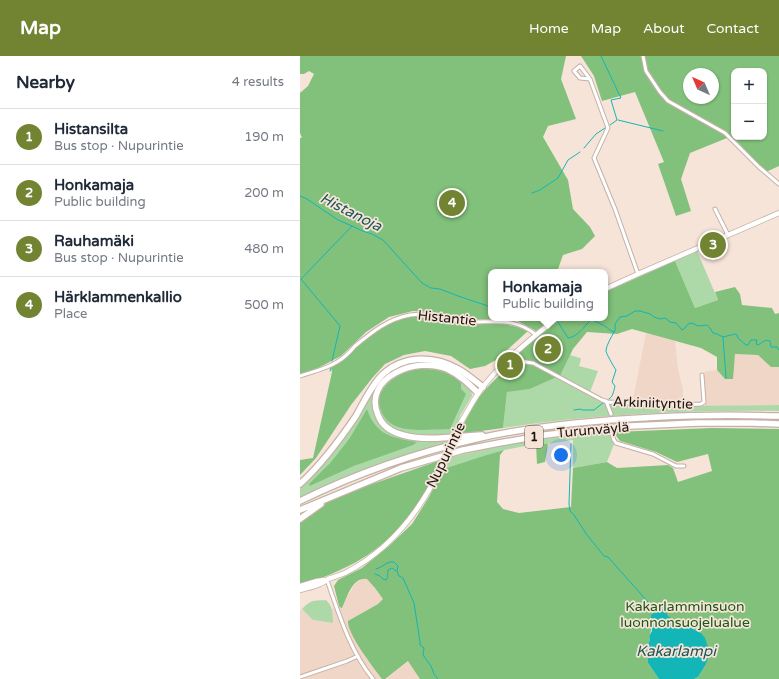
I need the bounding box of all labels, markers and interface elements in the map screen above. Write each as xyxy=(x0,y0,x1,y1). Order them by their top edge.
text: Map xyxy=(20,17,61,39)
text: Home xyxy=(529,20,569,37)
text: Map xyxy=(591,20,621,37)
text: About xyxy=(643,20,685,37)
text: Contact xyxy=(707,20,759,37)
north arrow xyxy=(683,68,719,104)
map controls xyxy=(731,68,767,140)
button: + xyxy=(731,68,767,104)
text: Nearby xyxy=(16,72,75,93)
text: 4 results xyxy=(232,74,284,90)
button: − xyxy=(731,104,767,140)
text: Histansilta xyxy=(54,120,128,138)
text: 1 xyxy=(25,129,33,145)
text: 190 m xyxy=(244,129,284,145)
text: Bus stop · Nupurintie xyxy=(54,138,184,154)
text: Honkamaja xyxy=(54,176,134,194)
text: 2 xyxy=(25,185,33,201)
text: 200 m xyxy=(244,185,284,201)
pin: 4 xyxy=(439,188,465,218)
water label: Histanoja xyxy=(317,189,385,235)
text: Public building xyxy=(54,194,146,210)
pin: 3 xyxy=(700,230,726,260)
text: Rauhamäki xyxy=(54,232,134,250)
text: 3 xyxy=(25,241,33,257)
text: 480 m xyxy=(244,241,284,257)
text: Bus stop · Nupurintie xyxy=(54,250,184,266)
popup xyxy=(488,269,608,321)
text: Honkamaja xyxy=(502,278,582,296)
text: Härklammenkallio xyxy=(54,288,182,306)
text: Public building xyxy=(502,296,594,312)
text: 4 xyxy=(25,297,33,313)
text: 500 m xyxy=(244,297,284,313)
text: Place xyxy=(54,306,87,322)
street label: Histantie xyxy=(417,306,477,330)
pin: 2 xyxy=(535,334,561,364)
pin: 1 xyxy=(497,350,523,380)
street label: Arkiniityntie xyxy=(613,393,693,413)
street label: Turunväylä xyxy=(556,418,630,442)
street label: Nupurintie xyxy=(423,419,469,491)
road number: 1 xyxy=(525,426,543,448)
your location xyxy=(551,445,571,465)
park label: Kakarlamminsuon luonnonsuojelualue xyxy=(620,598,750,631)
water label: Kakarlampi xyxy=(636,642,718,660)

